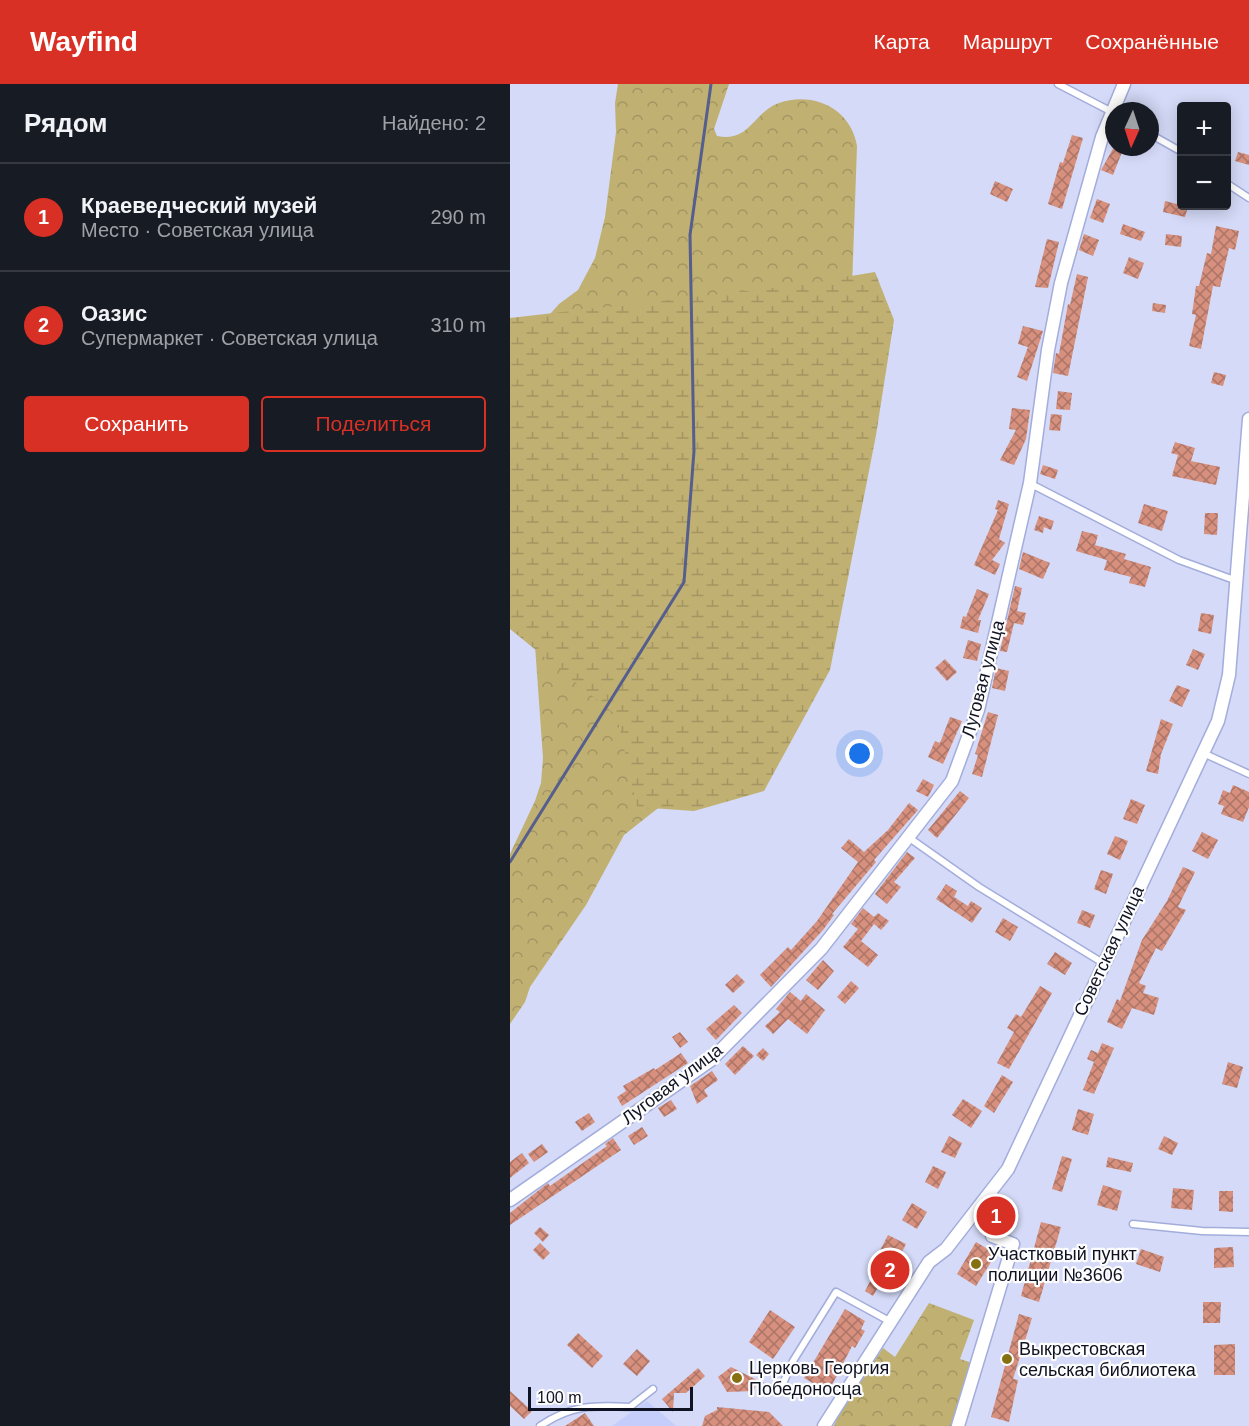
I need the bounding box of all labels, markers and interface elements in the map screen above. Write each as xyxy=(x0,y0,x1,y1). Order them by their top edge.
text: Wayfind xyxy=(30,26,138,57)
text: Карта xyxy=(874,30,930,53)
text: Маршрут xyxy=(963,30,1052,53)
text: Сохранённые xyxy=(1085,30,1219,53)
north arrow xyxy=(1105,102,1159,156)
map controls xyxy=(1177,102,1231,210)
button: + xyxy=(1177,102,1231,156)
text: Рядом xyxy=(24,108,107,138)
text: Найдено: 2 xyxy=(382,112,486,134)
button: − xyxy=(1177,156,1231,210)
text: Краеведческий музей xyxy=(81,193,317,218)
text: 1 xyxy=(38,206,49,228)
text: 290 m xyxy=(430,206,486,228)
text: Место · Советская улица xyxy=(81,219,314,241)
text: Оазис xyxy=(81,301,147,326)
text: 2 xyxy=(38,314,49,336)
text: 310 m xyxy=(430,314,486,336)
text: Супермаркет · Советская улица xyxy=(81,327,378,349)
button: Сохранить xyxy=(24,396,249,452)
button: Поделиться xyxy=(261,396,486,452)
street label: Луговая улица xyxy=(958,617,1009,740)
your location xyxy=(845,739,874,768)
street label: Советская улица xyxy=(1070,882,1148,1019)
street label: Луговая улица xyxy=(618,1039,727,1128)
pin: 1 xyxy=(976,1194,1016,1238)
place label: Участковый пункт полиции №3606 xyxy=(988,1244,1137,1285)
pin: 2 xyxy=(870,1248,910,1292)
marker: Участковый пункт полиции №3606 xyxy=(969,1257,983,1271)
place label: Выкрестовская сельская библиотека xyxy=(1019,1339,1197,1380)
marker: Выкрестовская сельская библиотека xyxy=(1000,1352,1014,1366)
place label: Церковь Георгия Победоносца xyxy=(749,1358,889,1399)
marker: Церковь Георгия Победоносца xyxy=(730,1371,744,1385)
scale bar xyxy=(528,1384,693,1412)
text: 100 m xyxy=(537,1389,581,1406)

